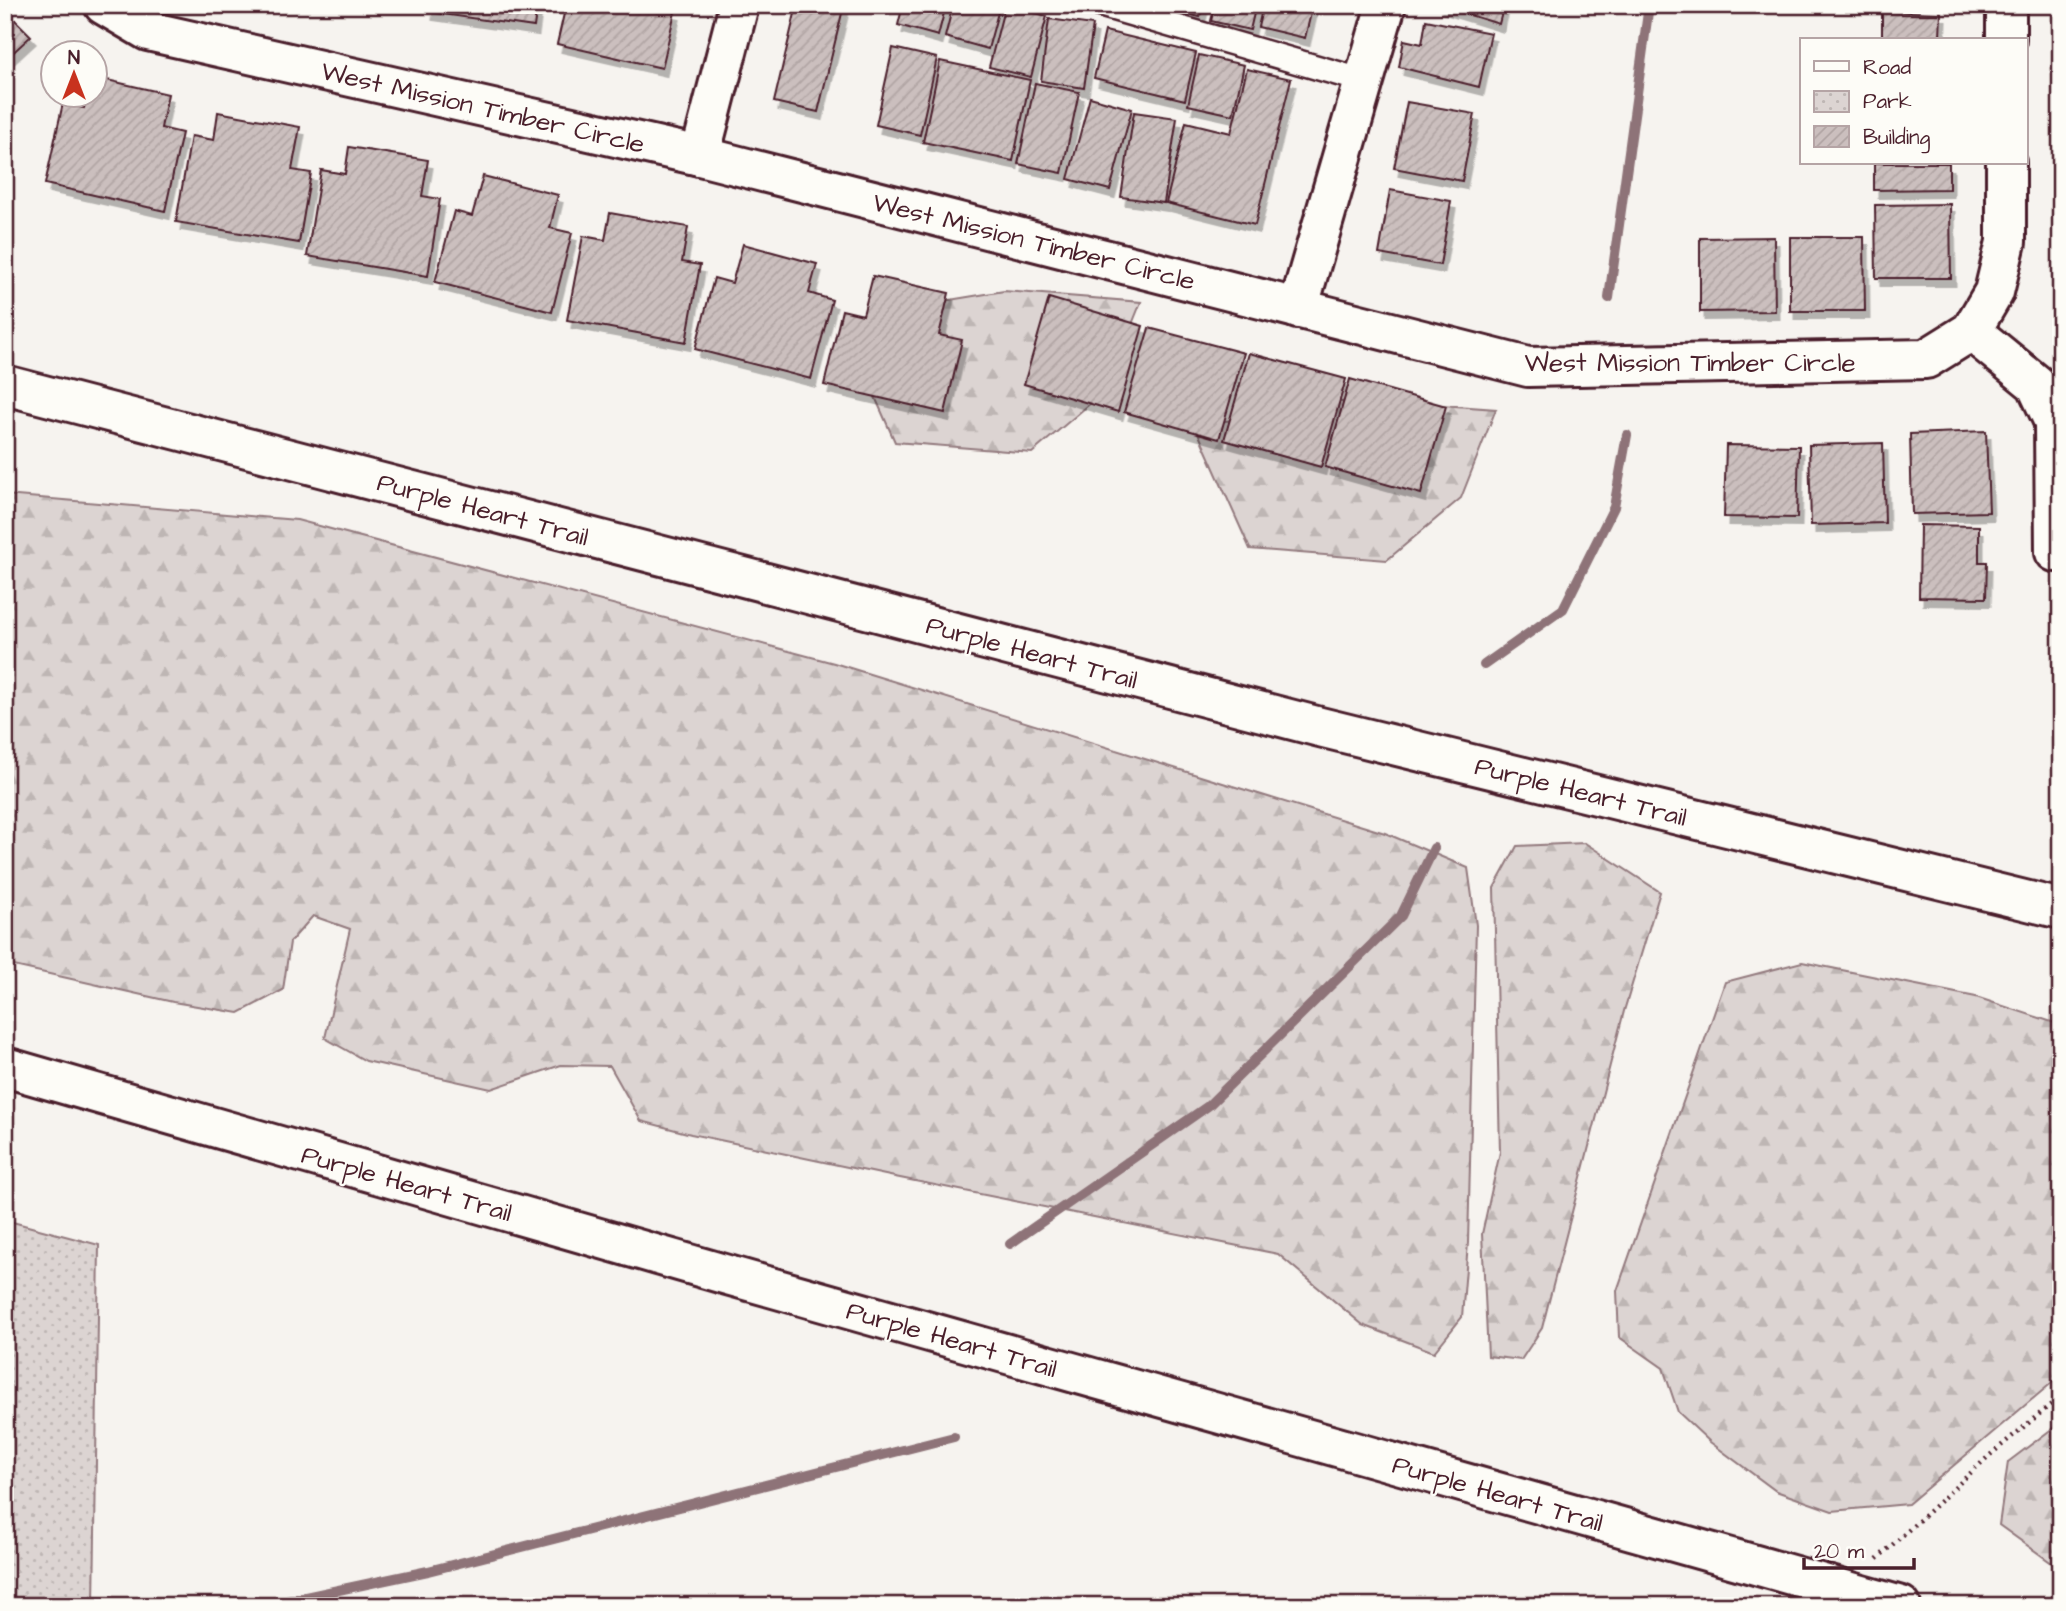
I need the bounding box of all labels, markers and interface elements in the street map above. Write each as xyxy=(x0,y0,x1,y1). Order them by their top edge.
north arrow xyxy=(38,38,108,108)
legend xyxy=(1800,38,2028,164)
text: N xyxy=(68,45,80,72)
street label: West Mission Timber Circle xyxy=(317,53,648,163)
text: Road xyxy=(1863,53,1911,82)
text: Park xyxy=(1863,87,1912,116)
text: Building xyxy=(1863,123,1931,154)
street label: West Mission Timber Circle xyxy=(869,184,1199,299)
street label: West Mission Timber Circle xyxy=(1524,345,1856,381)
street label: Purple Heart Trail xyxy=(373,464,592,555)
street label: Purple Heart Trail xyxy=(922,607,1141,698)
street label: Purple Heart Trail xyxy=(1471,748,1691,836)
street label: Purple Heart Trail xyxy=(297,1137,516,1231)
street label: Purple Heart Trail xyxy=(842,1293,1061,1387)
street label: Purple Heart Trail xyxy=(1388,1447,1607,1541)
scale bar xyxy=(1804,1527,1914,1571)
text: 20 m xyxy=(1814,1537,1865,1566)

